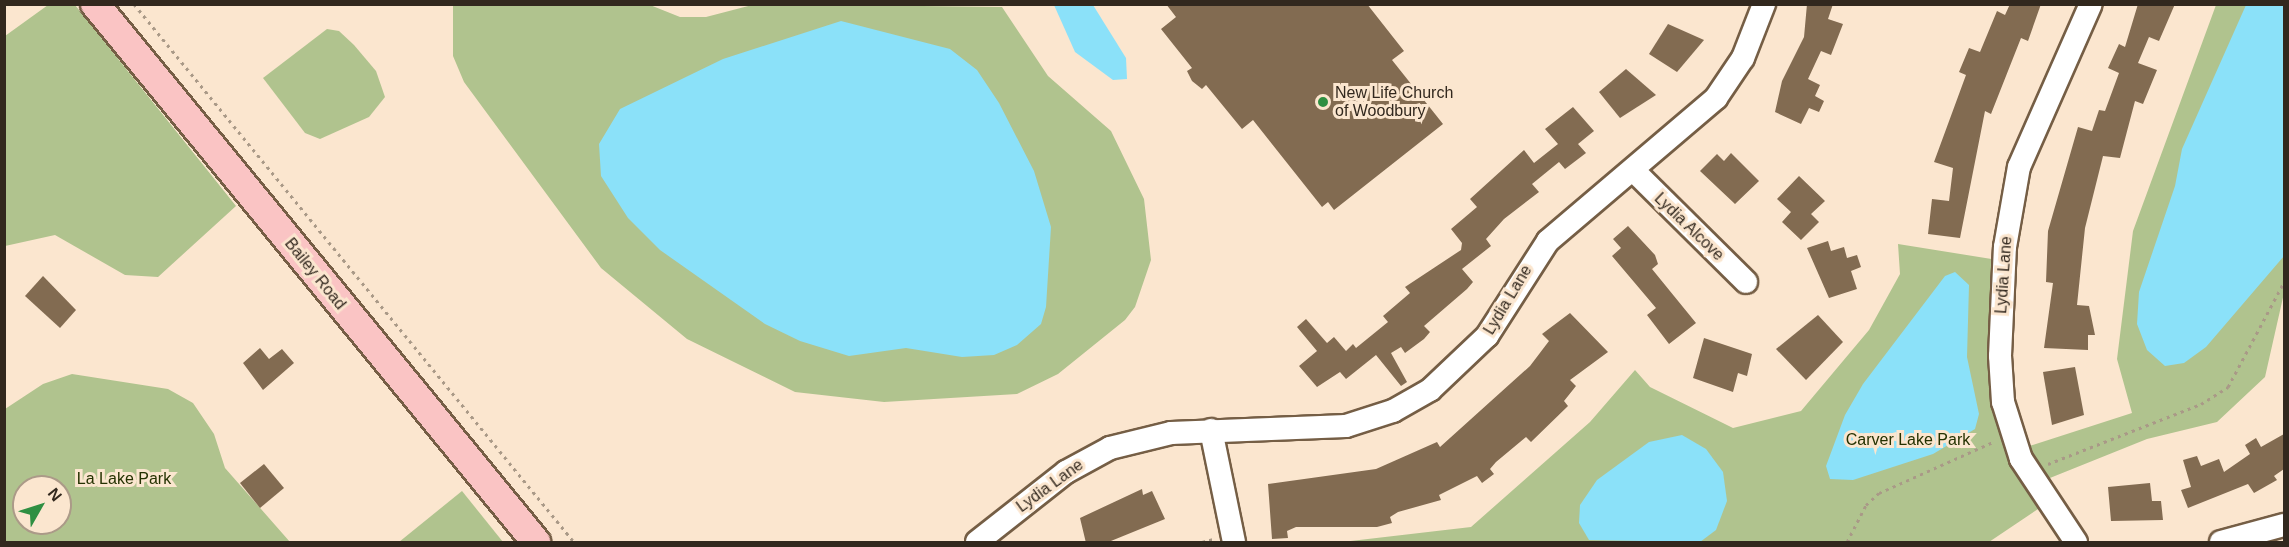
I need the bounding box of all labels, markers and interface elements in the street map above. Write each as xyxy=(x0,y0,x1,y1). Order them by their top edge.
place label: New Life Church of Woodbury xyxy=(1335,83,1453,121)
marker: New Life Church of Woodbury xyxy=(1316,95,1330,109)
street label: Lydia Alcove xyxy=(1650,189,1728,265)
street label: Bailey Road xyxy=(280,234,350,314)
street label: Lydia Lane xyxy=(1992,236,2016,314)
street label: Lydia Lane xyxy=(1480,262,1536,338)
park label: Carver Lake Park xyxy=(1846,430,1970,450)
street label: Lydia Lane xyxy=(1013,455,1087,517)
park label: La Lake Park xyxy=(77,469,171,489)
north arrow xyxy=(12,475,72,535)
text: N xyxy=(45,485,65,504)

